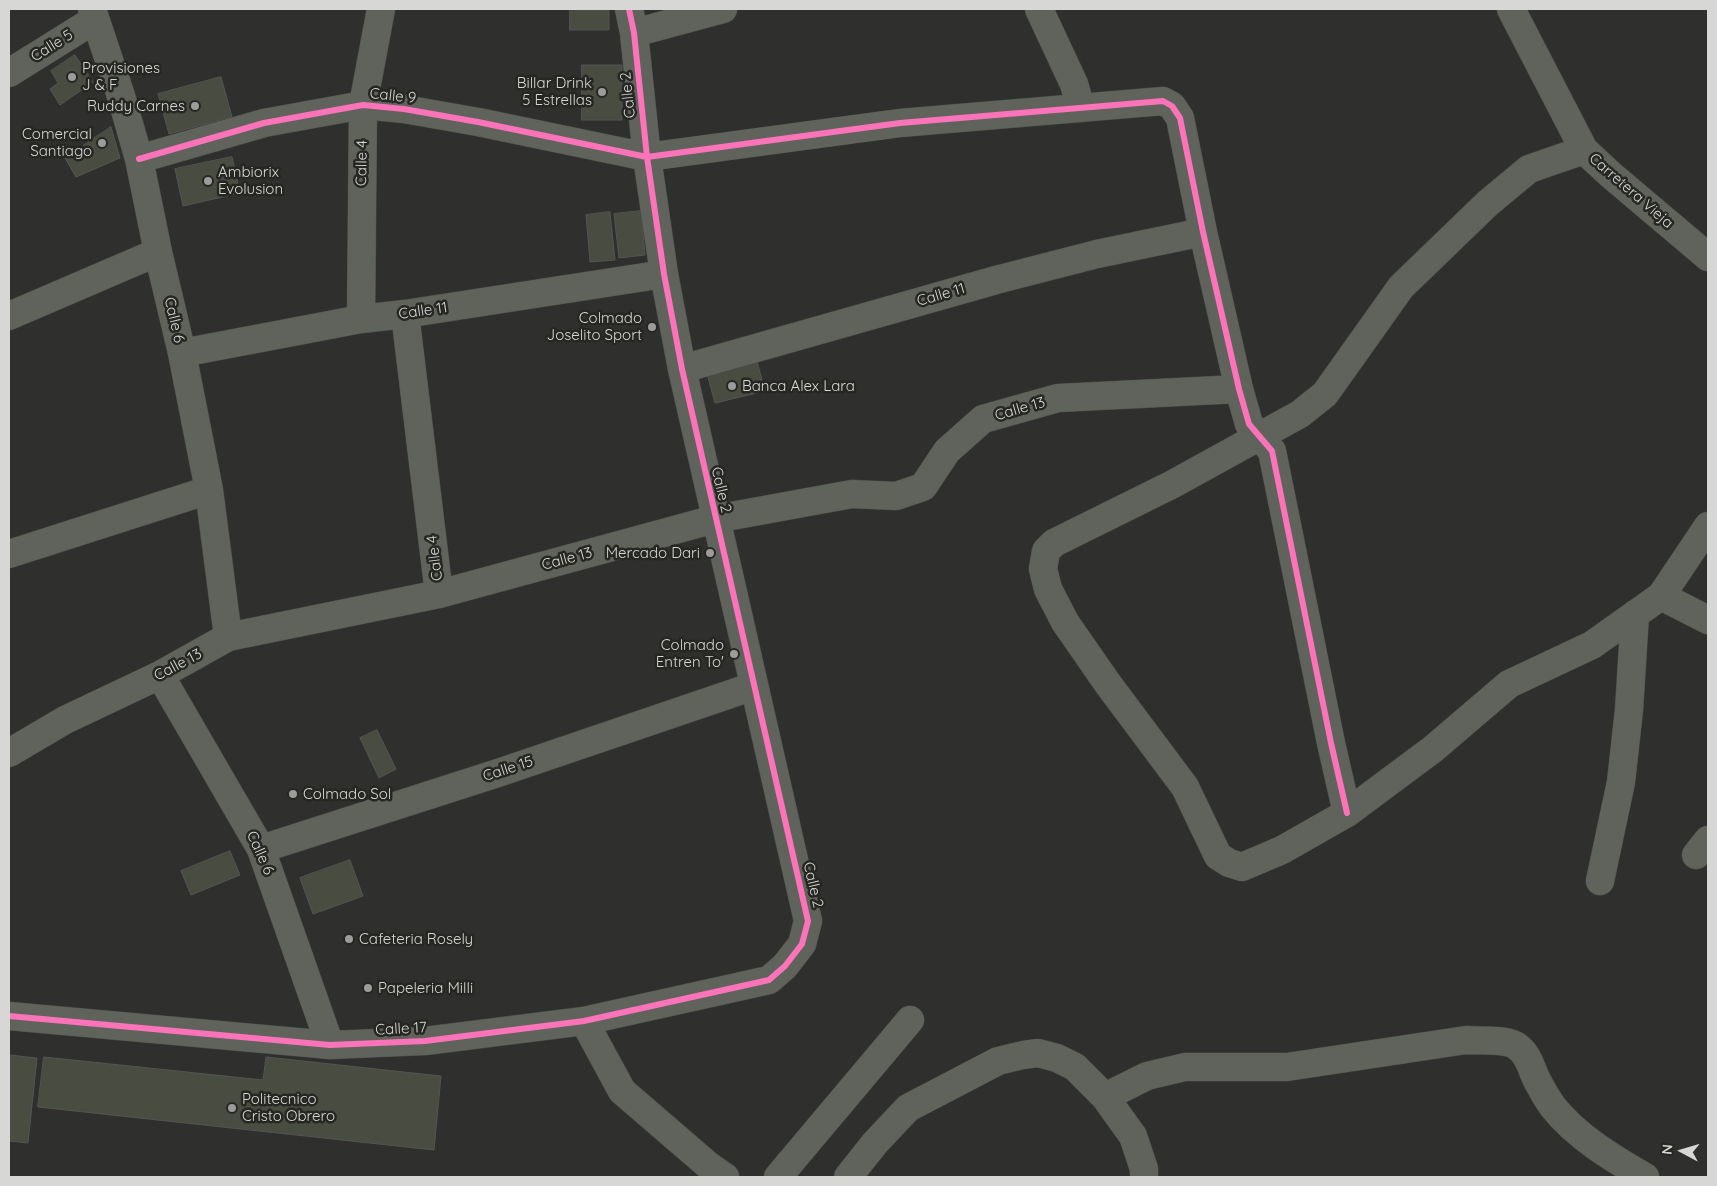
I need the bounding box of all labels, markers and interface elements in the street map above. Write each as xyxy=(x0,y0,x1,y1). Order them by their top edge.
street label: Calle 5 xyxy=(28,26,76,66)
place label: Provisiones J & F xyxy=(82,59,160,94)
marker: Provisiones J & F xyxy=(66,71,78,83)
street label: Calle 2 xyxy=(617,71,639,119)
place label: Billar Drink 5 Estrellas xyxy=(517,74,592,109)
street label: Calle 9 xyxy=(369,85,417,107)
marker: Billar Drink 5 Estrellas xyxy=(596,86,608,98)
place label: Ruddy Carnes xyxy=(87,97,185,115)
marker: Ruddy Carnes xyxy=(189,100,201,112)
place label: Comercial Santiago xyxy=(22,125,92,160)
marker: Comercial Santiago xyxy=(96,137,108,149)
street label: Calle 4 xyxy=(353,140,371,186)
street label: Carretera Vieja xyxy=(1585,150,1677,232)
place label: Ambiorix Evolusion xyxy=(218,163,283,198)
marker: Ambiorix Evolusion xyxy=(202,175,214,187)
street label: Calle 11 xyxy=(915,280,967,310)
street label: Calle 6 xyxy=(160,295,188,345)
street label: Calle 11 xyxy=(397,299,449,323)
place label: Colmado Joselito Sport xyxy=(547,309,642,344)
marker: Colmado Joselito Sport xyxy=(646,321,658,333)
place label: Banca Alex Lara xyxy=(742,377,855,395)
marker: Banca Alex Lara xyxy=(726,380,738,392)
street label: Calle 13 xyxy=(993,393,1047,425)
street label: Calle 2 xyxy=(707,465,735,515)
street label: Calle 4 xyxy=(423,534,447,582)
street label: Calle 13 xyxy=(540,544,594,574)
place label: Mercado Dari xyxy=(606,544,700,562)
marker: Mercado Dari xyxy=(704,547,716,559)
place label: Colmado Entren To' xyxy=(656,636,724,671)
street label: Calle 13 xyxy=(151,645,205,685)
marker: Colmado Entren To' xyxy=(728,648,740,660)
street label: Calle 15 xyxy=(481,752,535,786)
place label: Colmado Sol xyxy=(303,785,391,803)
marker: Colmado Sol xyxy=(287,788,299,800)
street label: Calle 6 xyxy=(242,828,278,878)
street label: Calle 2 xyxy=(799,860,827,910)
place label: Cafeteria Rosely xyxy=(359,930,473,948)
marker: Cafeteria Rosely xyxy=(343,933,355,945)
place label: Papeleria Milli xyxy=(378,979,473,997)
marker: Papeleria Milli xyxy=(362,982,374,994)
street label: Calle 17 xyxy=(375,1019,427,1039)
place label: Politecnico Cristo Obrero xyxy=(242,1090,335,1125)
marker: Politecnico Cristo Obrero xyxy=(226,1102,238,1114)
north arrow xyxy=(1657,1126,1707,1176)
text: N xyxy=(1658,1143,1677,1156)

